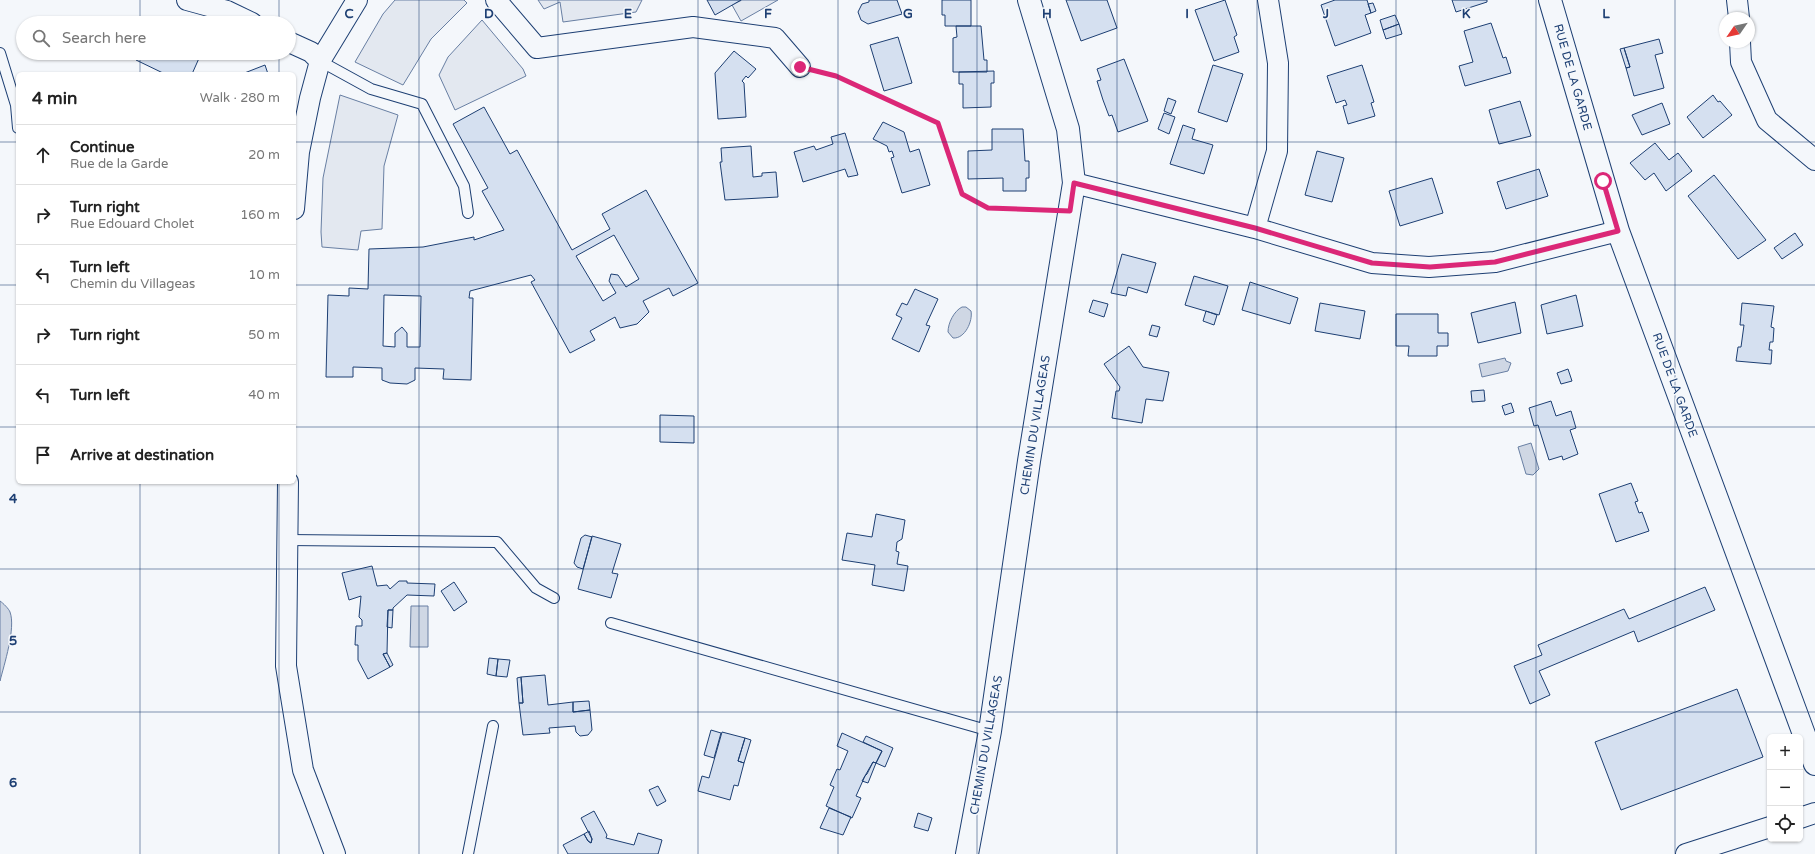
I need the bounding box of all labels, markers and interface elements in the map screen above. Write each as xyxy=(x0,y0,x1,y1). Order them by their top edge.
text: C xyxy=(344,6,354,22)
text: D xyxy=(484,6,494,22)
text: E xyxy=(624,6,632,22)
text: F xyxy=(764,6,772,22)
text: G xyxy=(903,6,913,22)
text: H xyxy=(1042,6,1052,22)
text: I xyxy=(1185,6,1189,22)
text: J xyxy=(1322,6,1329,22)
text: K xyxy=(1462,6,1471,22)
text: L xyxy=(1602,6,1610,22)
north arrow xyxy=(1719,12,1755,48)
search box xyxy=(16,16,296,60)
street label: RUE DE LA GARDE xyxy=(1551,22,1595,132)
icon: search xyxy=(30,27,52,49)
text: Search here xyxy=(62,29,146,47)
route end xyxy=(791,58,809,76)
text: 4 min xyxy=(32,88,77,109)
text: Walk · 280 m xyxy=(200,90,280,106)
text: Continue xyxy=(70,138,134,156)
icon: ahead xyxy=(32,144,54,166)
text: 20 m xyxy=(248,147,280,163)
text: Rue de la Garde xyxy=(70,156,168,172)
route start xyxy=(1594,172,1612,190)
text: Turn right xyxy=(70,198,140,216)
icon: right xyxy=(32,204,54,226)
text: 160 m xyxy=(240,207,280,223)
text: Rue Edouard Cholet xyxy=(70,216,194,232)
text: Turn left xyxy=(70,258,130,276)
icon: left xyxy=(32,264,54,286)
text: 10 m xyxy=(248,267,280,283)
text: Chemin du Villageas xyxy=(70,276,195,292)
icon: right xyxy=(32,324,54,346)
text: Turn right xyxy=(70,326,140,344)
text: 50 m xyxy=(248,327,280,343)
street label: RUE DE LA GARDE xyxy=(1650,331,1701,439)
street label: CHEMIN DU VILLAGEAS xyxy=(1017,354,1053,496)
icon: left xyxy=(32,384,54,406)
text: Turn left xyxy=(70,386,130,404)
text: 40 m xyxy=(248,387,280,403)
icon: arrive xyxy=(32,444,54,466)
text: Arrive at destination xyxy=(70,446,214,464)
text: 4 xyxy=(9,491,18,507)
text: 5 xyxy=(9,633,17,649)
street label: CHEMIN DU VILLAGEAS xyxy=(967,674,1005,816)
map controls xyxy=(1767,734,1803,842)
button: + xyxy=(1767,734,1803,770)
button: − xyxy=(1767,770,1803,806)
text: 6 xyxy=(9,775,17,791)
button: locate xyxy=(1767,806,1803,842)

